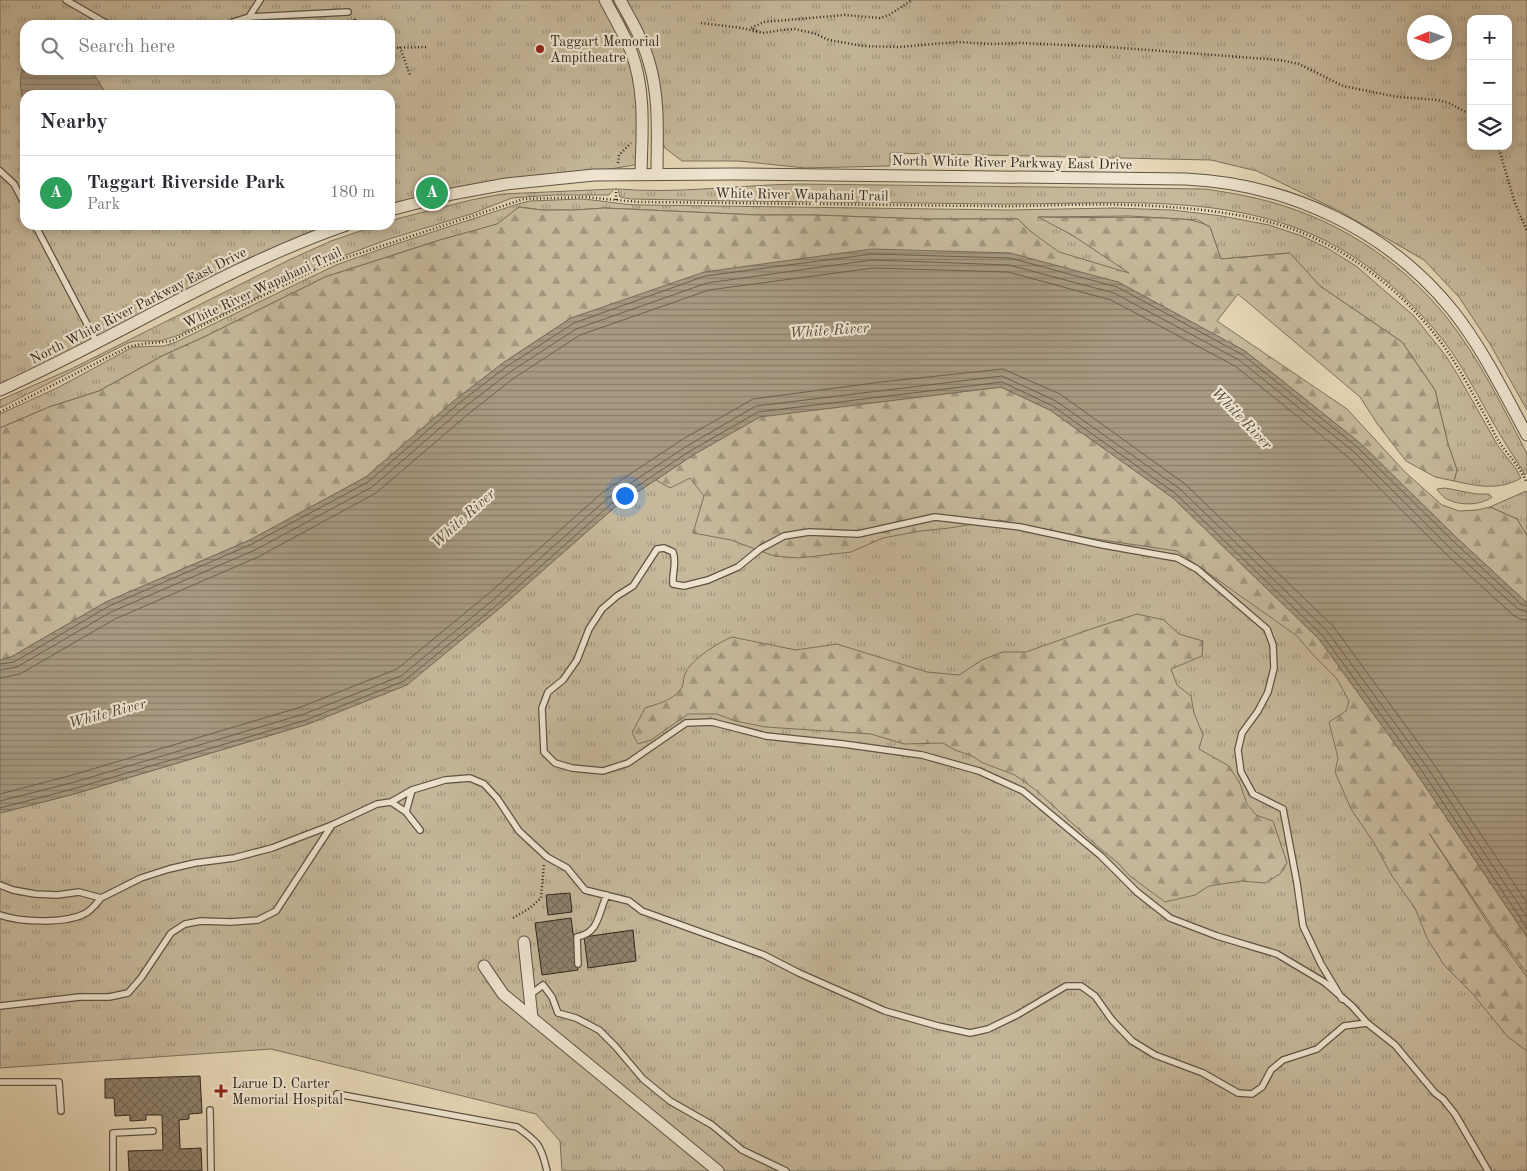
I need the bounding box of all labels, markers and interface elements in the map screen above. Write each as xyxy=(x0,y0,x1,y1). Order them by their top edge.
north arrow xyxy=(1407,15,1452,60)
map controls xyxy=(1467,15,1512,150)
button: + xyxy=(1467,15,1512,60)
search box xyxy=(20,20,395,75)
icon: search xyxy=(38,34,66,62)
place label: Taggart Memorial Ampitheatre xyxy=(550,35,659,65)
text: Search here xyxy=(78,38,175,57)
marker: Taggart Memorial Ampitheatre xyxy=(534,43,546,55)
button: − xyxy=(1467,60,1512,105)
button: layers xyxy=(1467,105,1512,150)
text: Nearby xyxy=(40,112,108,133)
street label: North White River Parkway East Drive xyxy=(892,154,1132,172)
text: Taggart Riverside Park xyxy=(87,174,286,193)
pin: A xyxy=(416,174,448,212)
text: A xyxy=(50,185,62,201)
text: 180 m xyxy=(330,185,375,201)
street label: White River Wapahani Trail xyxy=(715,186,889,204)
text: Park xyxy=(87,197,120,213)
street label: North White River Parkway East Drive xyxy=(28,245,249,367)
street label: White River Wapahani Trail xyxy=(181,245,344,331)
water label: White River xyxy=(789,321,870,342)
water label: White River xyxy=(1208,385,1274,453)
your location xyxy=(612,483,638,509)
water label: White River xyxy=(429,487,499,551)
water label: White River xyxy=(67,697,148,732)
place label: Larue D. Carter Memorial Hospital xyxy=(232,1077,343,1107)
marker: Larue D. Carter Memorial Hospital xyxy=(214,1084,228,1098)

